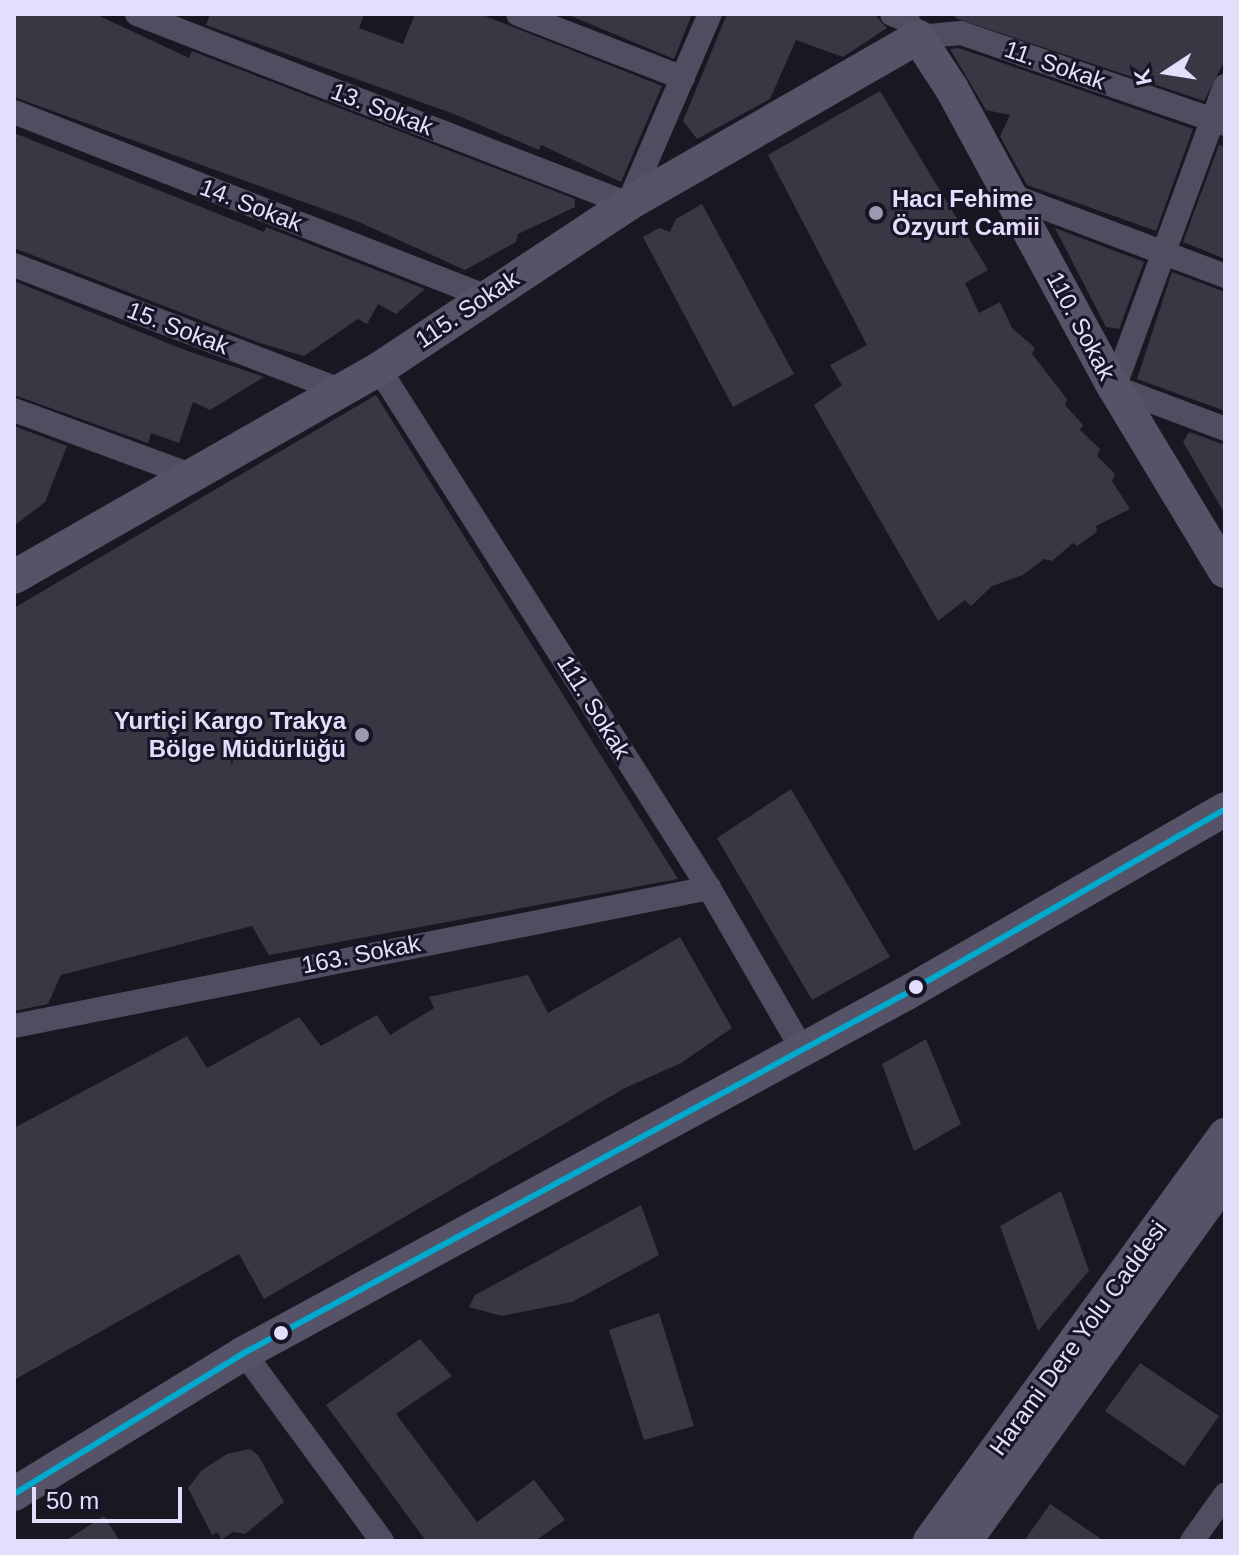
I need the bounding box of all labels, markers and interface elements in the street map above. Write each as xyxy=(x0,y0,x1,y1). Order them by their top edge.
north arrow xyxy=(1127,32,1207,112)
street label: 11. Sokak xyxy=(1001,34,1109,96)
text: K xyxy=(1129,67,1157,87)
street label: 13. Sokak xyxy=(327,76,437,142)
street label: 14. Sokak xyxy=(196,172,306,238)
place label: Hacı Fehime Özyurt Camii xyxy=(892,185,1040,241)
marker: Hacı Fehime Özyurt Camii xyxy=(867,204,885,222)
street label: 115. Sokak xyxy=(410,264,524,354)
street label: 110. Sokak xyxy=(1041,267,1121,385)
street label: 15. Sokak xyxy=(123,295,233,361)
street label: 111. Sokak xyxy=(551,650,637,764)
place label: Yurtiçi Kargo Trakya Bölge Müdürlüğü xyxy=(114,707,346,763)
marker: Yurtiçi Kargo Trakya Bölge Müdürlüğü xyxy=(353,726,371,744)
street label: 163. Sokak xyxy=(299,928,423,980)
unlabelled marker xyxy=(908,979,924,995)
street label: Harami Dere Yolu Caddesi xyxy=(983,1215,1173,1461)
unlabelled marker xyxy=(273,1325,289,1341)
scale bar xyxy=(36,1471,186,1521)
text: 50 m xyxy=(46,1487,99,1514)

